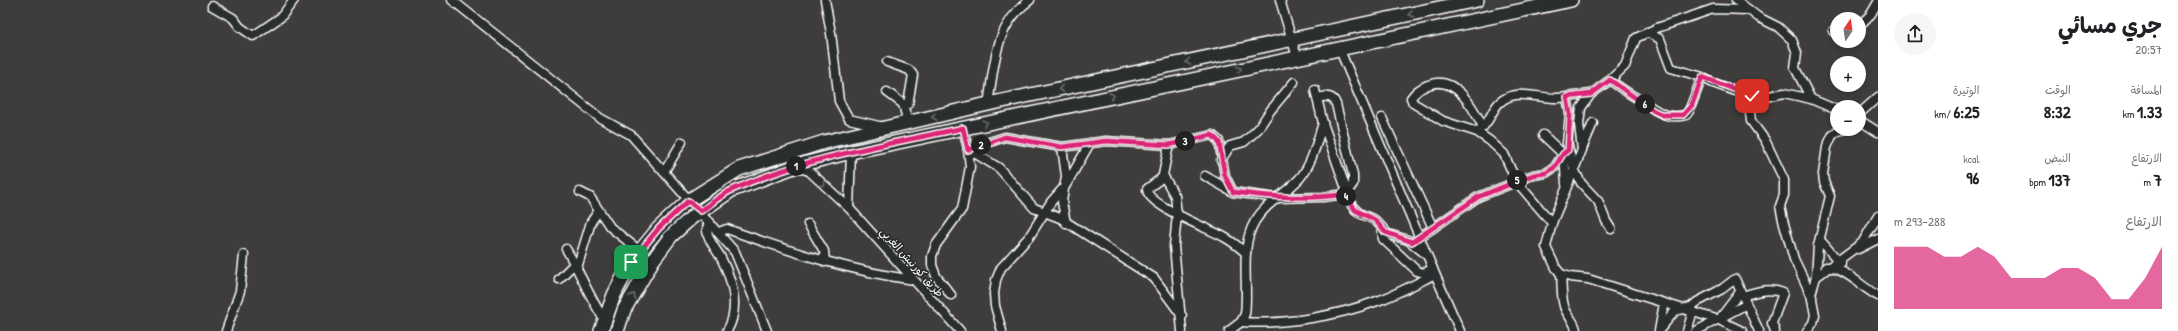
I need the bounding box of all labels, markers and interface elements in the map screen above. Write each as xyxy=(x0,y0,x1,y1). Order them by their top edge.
one-way arrow xyxy=(1408,10,1414,18)
text: جري مسائي xyxy=(2058,10,2162,40)
north arrow xyxy=(1830,12,1866,48)
map controls xyxy=(1830,12,1866,136)
button: share xyxy=(1894,13,1936,55)
text: 20:57 xyxy=(2135,40,2162,58)
button: + xyxy=(1830,56,1866,92)
one-way arrow xyxy=(1185,57,1192,66)
one-way arrow xyxy=(1236,66,1243,74)
pin xyxy=(1735,79,1769,113)
text: الوتيرة xyxy=(1953,83,1979,97)
text: الوقت xyxy=(2045,83,2071,97)
text: المسافة xyxy=(2131,83,2162,97)
one-way arrow xyxy=(1058,84,1064,92)
icon: check xyxy=(1741,85,1763,107)
one-way arrow xyxy=(1109,93,1116,101)
pin: 6 xyxy=(1635,94,1655,114)
text: 6 xyxy=(1643,97,1647,111)
button: − xyxy=(1830,100,1866,136)
text: 6:25 xyxy=(1953,100,1979,123)
text: 8:32 xyxy=(2044,100,2071,123)
text: 1.33 xyxy=(2137,100,2162,123)
text: /km xyxy=(1934,107,1953,121)
text: km xyxy=(2122,107,2137,121)
one-way arrow xyxy=(931,112,938,121)
one-way arrow xyxy=(982,120,988,128)
pin: 3 xyxy=(1175,131,1195,151)
text: 3 xyxy=(1183,134,1187,148)
pin: 2 xyxy=(971,135,991,155)
text: 2 xyxy=(978,138,984,152)
text: النبض xyxy=(2044,151,2071,165)
text: الارتفاع xyxy=(2131,151,2162,165)
text: kcal xyxy=(1963,152,1979,166)
pin: 1 xyxy=(786,156,806,176)
text: 1 xyxy=(794,159,798,173)
text: 96 xyxy=(1966,166,1979,189)
text: 137 xyxy=(2048,168,2071,191)
text: 7 xyxy=(2154,168,2162,191)
pin: 5 xyxy=(1507,170,1527,190)
text: 5 xyxy=(1515,173,1519,187)
text: bpm xyxy=(2029,175,2048,189)
text: m xyxy=(2144,175,2154,189)
one-way arrow xyxy=(819,180,826,187)
pin: 4 xyxy=(1336,186,1356,206)
text: 4 xyxy=(1344,189,1348,203)
text: 288–293 m xyxy=(1894,212,1945,230)
text: الارتفاع xyxy=(2126,212,2162,230)
street label: طريق كورنيش الغربي xyxy=(874,224,947,302)
pin xyxy=(614,245,648,279)
icon: arrive xyxy=(620,251,642,273)
one-way arrow xyxy=(628,293,635,300)

